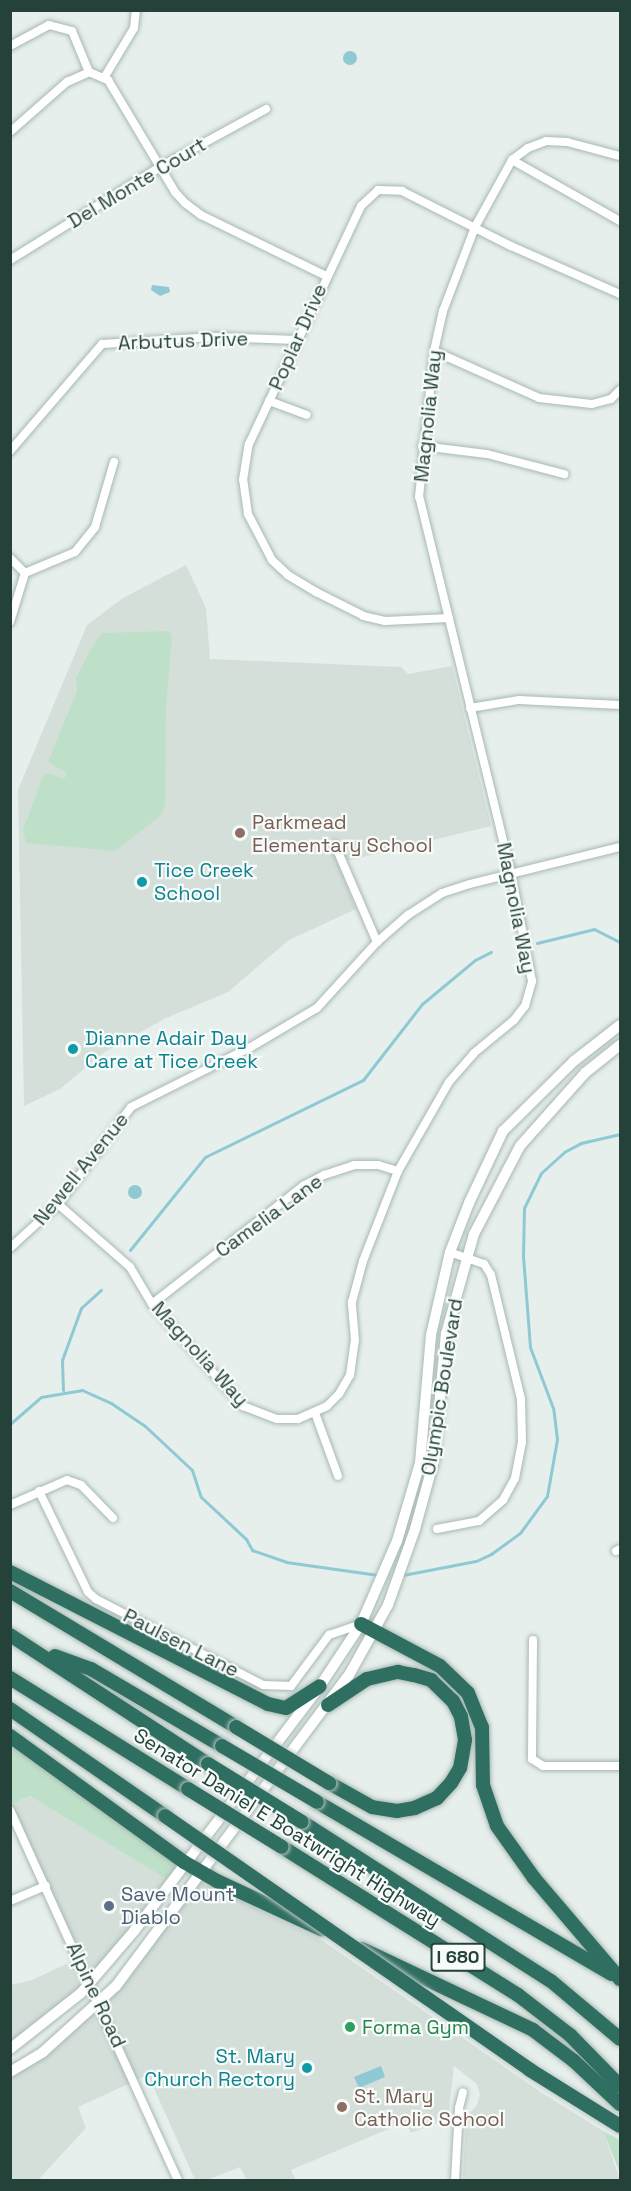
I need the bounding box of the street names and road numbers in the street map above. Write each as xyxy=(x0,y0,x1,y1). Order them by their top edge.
street label: Del Monte Court xyxy=(64,132,210,234)
street label: Poplar Drive xyxy=(264,280,332,394)
street label: Arbutus Drive xyxy=(117,327,249,355)
street label: Magnolia Way xyxy=(409,349,447,483)
street label: Magnolia Way xyxy=(492,840,540,976)
street label: Newell Avenue xyxy=(28,1108,134,1230)
street label: Camelia Lane xyxy=(211,1169,327,1263)
street label: Magnolia Way xyxy=(147,1296,253,1412)
street label: Olympic Boulevard xyxy=(416,1297,468,1477)
street label: Paulsen Lane xyxy=(119,1604,243,1682)
street label: Senator Daniel E Boatwright Highway xyxy=(129,1723,445,1933)
street label: Alpine Road xyxy=(61,1938,131,2052)
road number: I 680 xyxy=(430,1942,486,1972)

